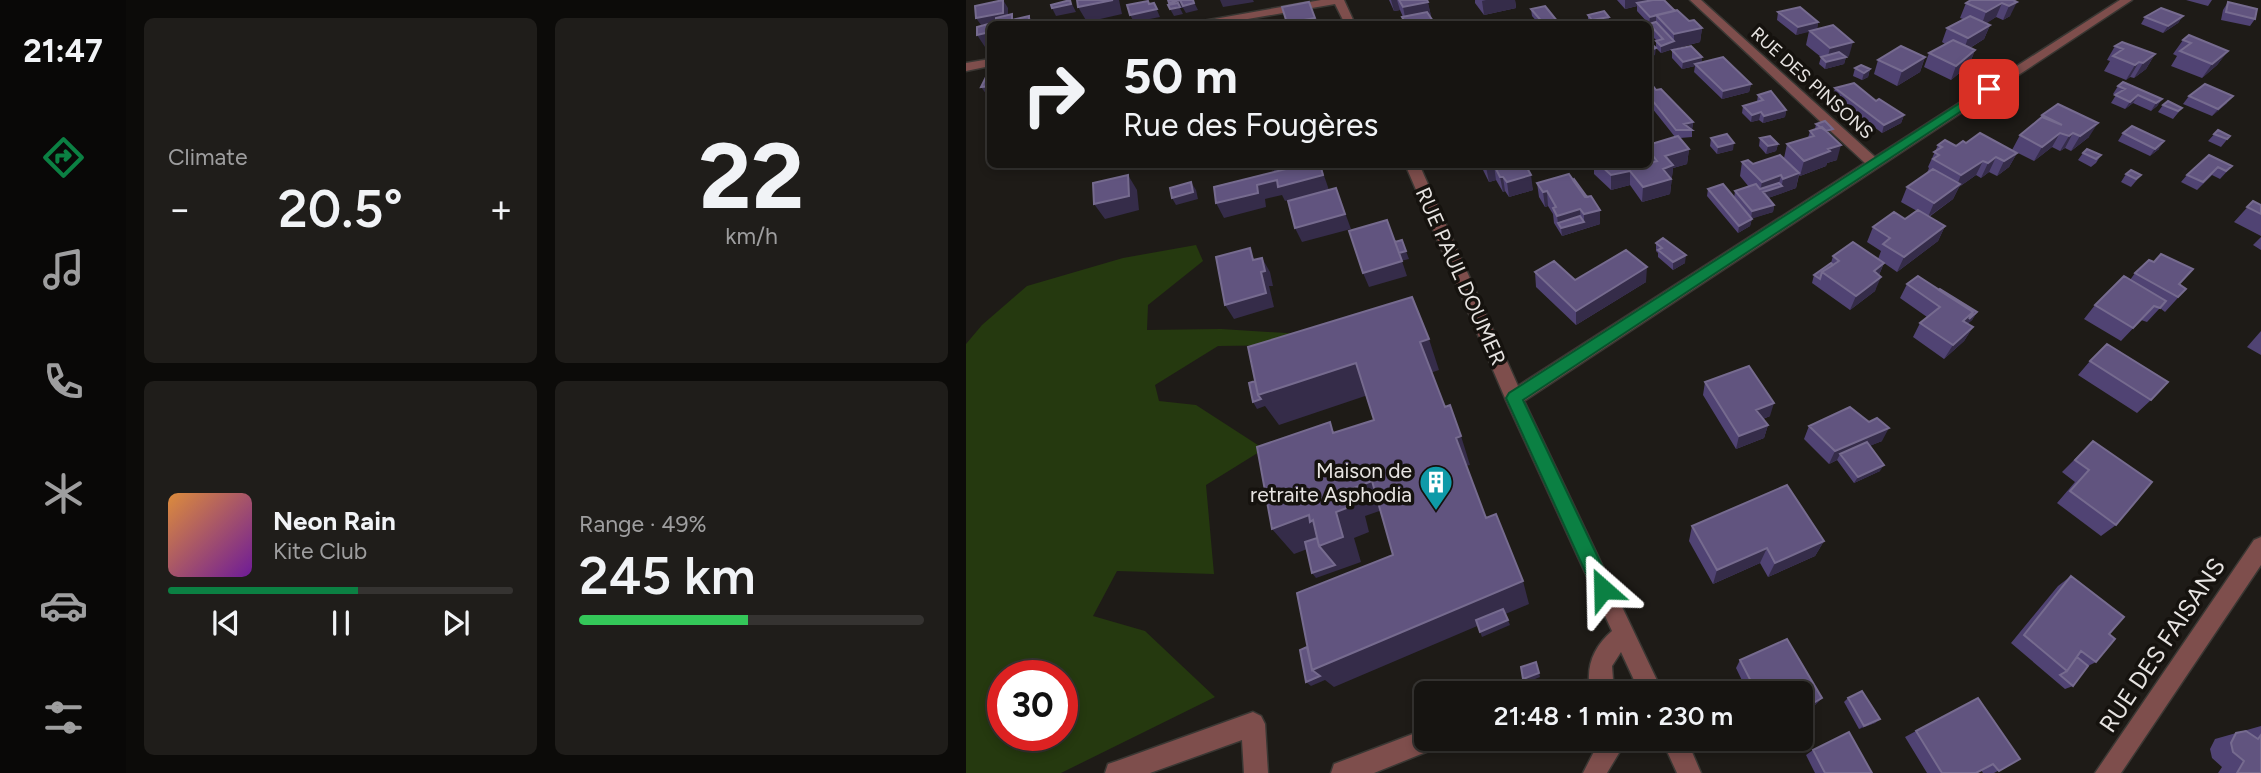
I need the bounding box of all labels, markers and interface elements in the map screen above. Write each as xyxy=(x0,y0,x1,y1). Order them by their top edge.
street label: RUE DES PINSONS xyxy=(1746,22,1878,144)
text: 21:47 xyxy=(23,32,103,70)
text: 50 m xyxy=(1123,46,1238,105)
icon: right xyxy=(1008,49,1099,140)
pin xyxy=(1959,59,2019,119)
icon: arrive xyxy=(1970,70,2008,108)
text: Rue des Fougères xyxy=(1123,106,1378,144)
text: 22 xyxy=(699,122,804,231)
icon: directions xyxy=(39,133,88,182)
text: Climate xyxy=(168,143,247,171)
text: 20.5° xyxy=(278,178,403,240)
street label: RUE PAUL DOUMER xyxy=(1411,183,1511,369)
text: − xyxy=(168,186,192,232)
text: + xyxy=(489,186,513,232)
text: km/h xyxy=(725,222,778,250)
icon: music xyxy=(39,245,88,294)
icon: phone xyxy=(39,357,88,406)
place label: Maison de retraite Asphodia xyxy=(1250,458,1412,507)
building icon: Maison de retraite Asphodia xyxy=(1417,463,1455,512)
icon: climate xyxy=(39,469,88,518)
text: Neon Rain xyxy=(273,505,396,537)
text: Range · 49% xyxy=(579,510,707,538)
text: Kite Club xyxy=(273,537,367,565)
text: 245 km xyxy=(579,545,756,607)
position arrow xyxy=(1566,552,1640,626)
street label: RUE DES FAISANS xyxy=(2093,552,2231,738)
icon: car xyxy=(39,581,88,630)
icon: previous xyxy=(207,604,245,642)
icon: pause xyxy=(322,604,360,642)
icon: next xyxy=(437,604,475,642)
speed limit sign: 30 xyxy=(987,660,1078,751)
icon: filters xyxy=(39,693,88,742)
text: 21:48 · 1 min · 230 m xyxy=(1494,700,1733,732)

